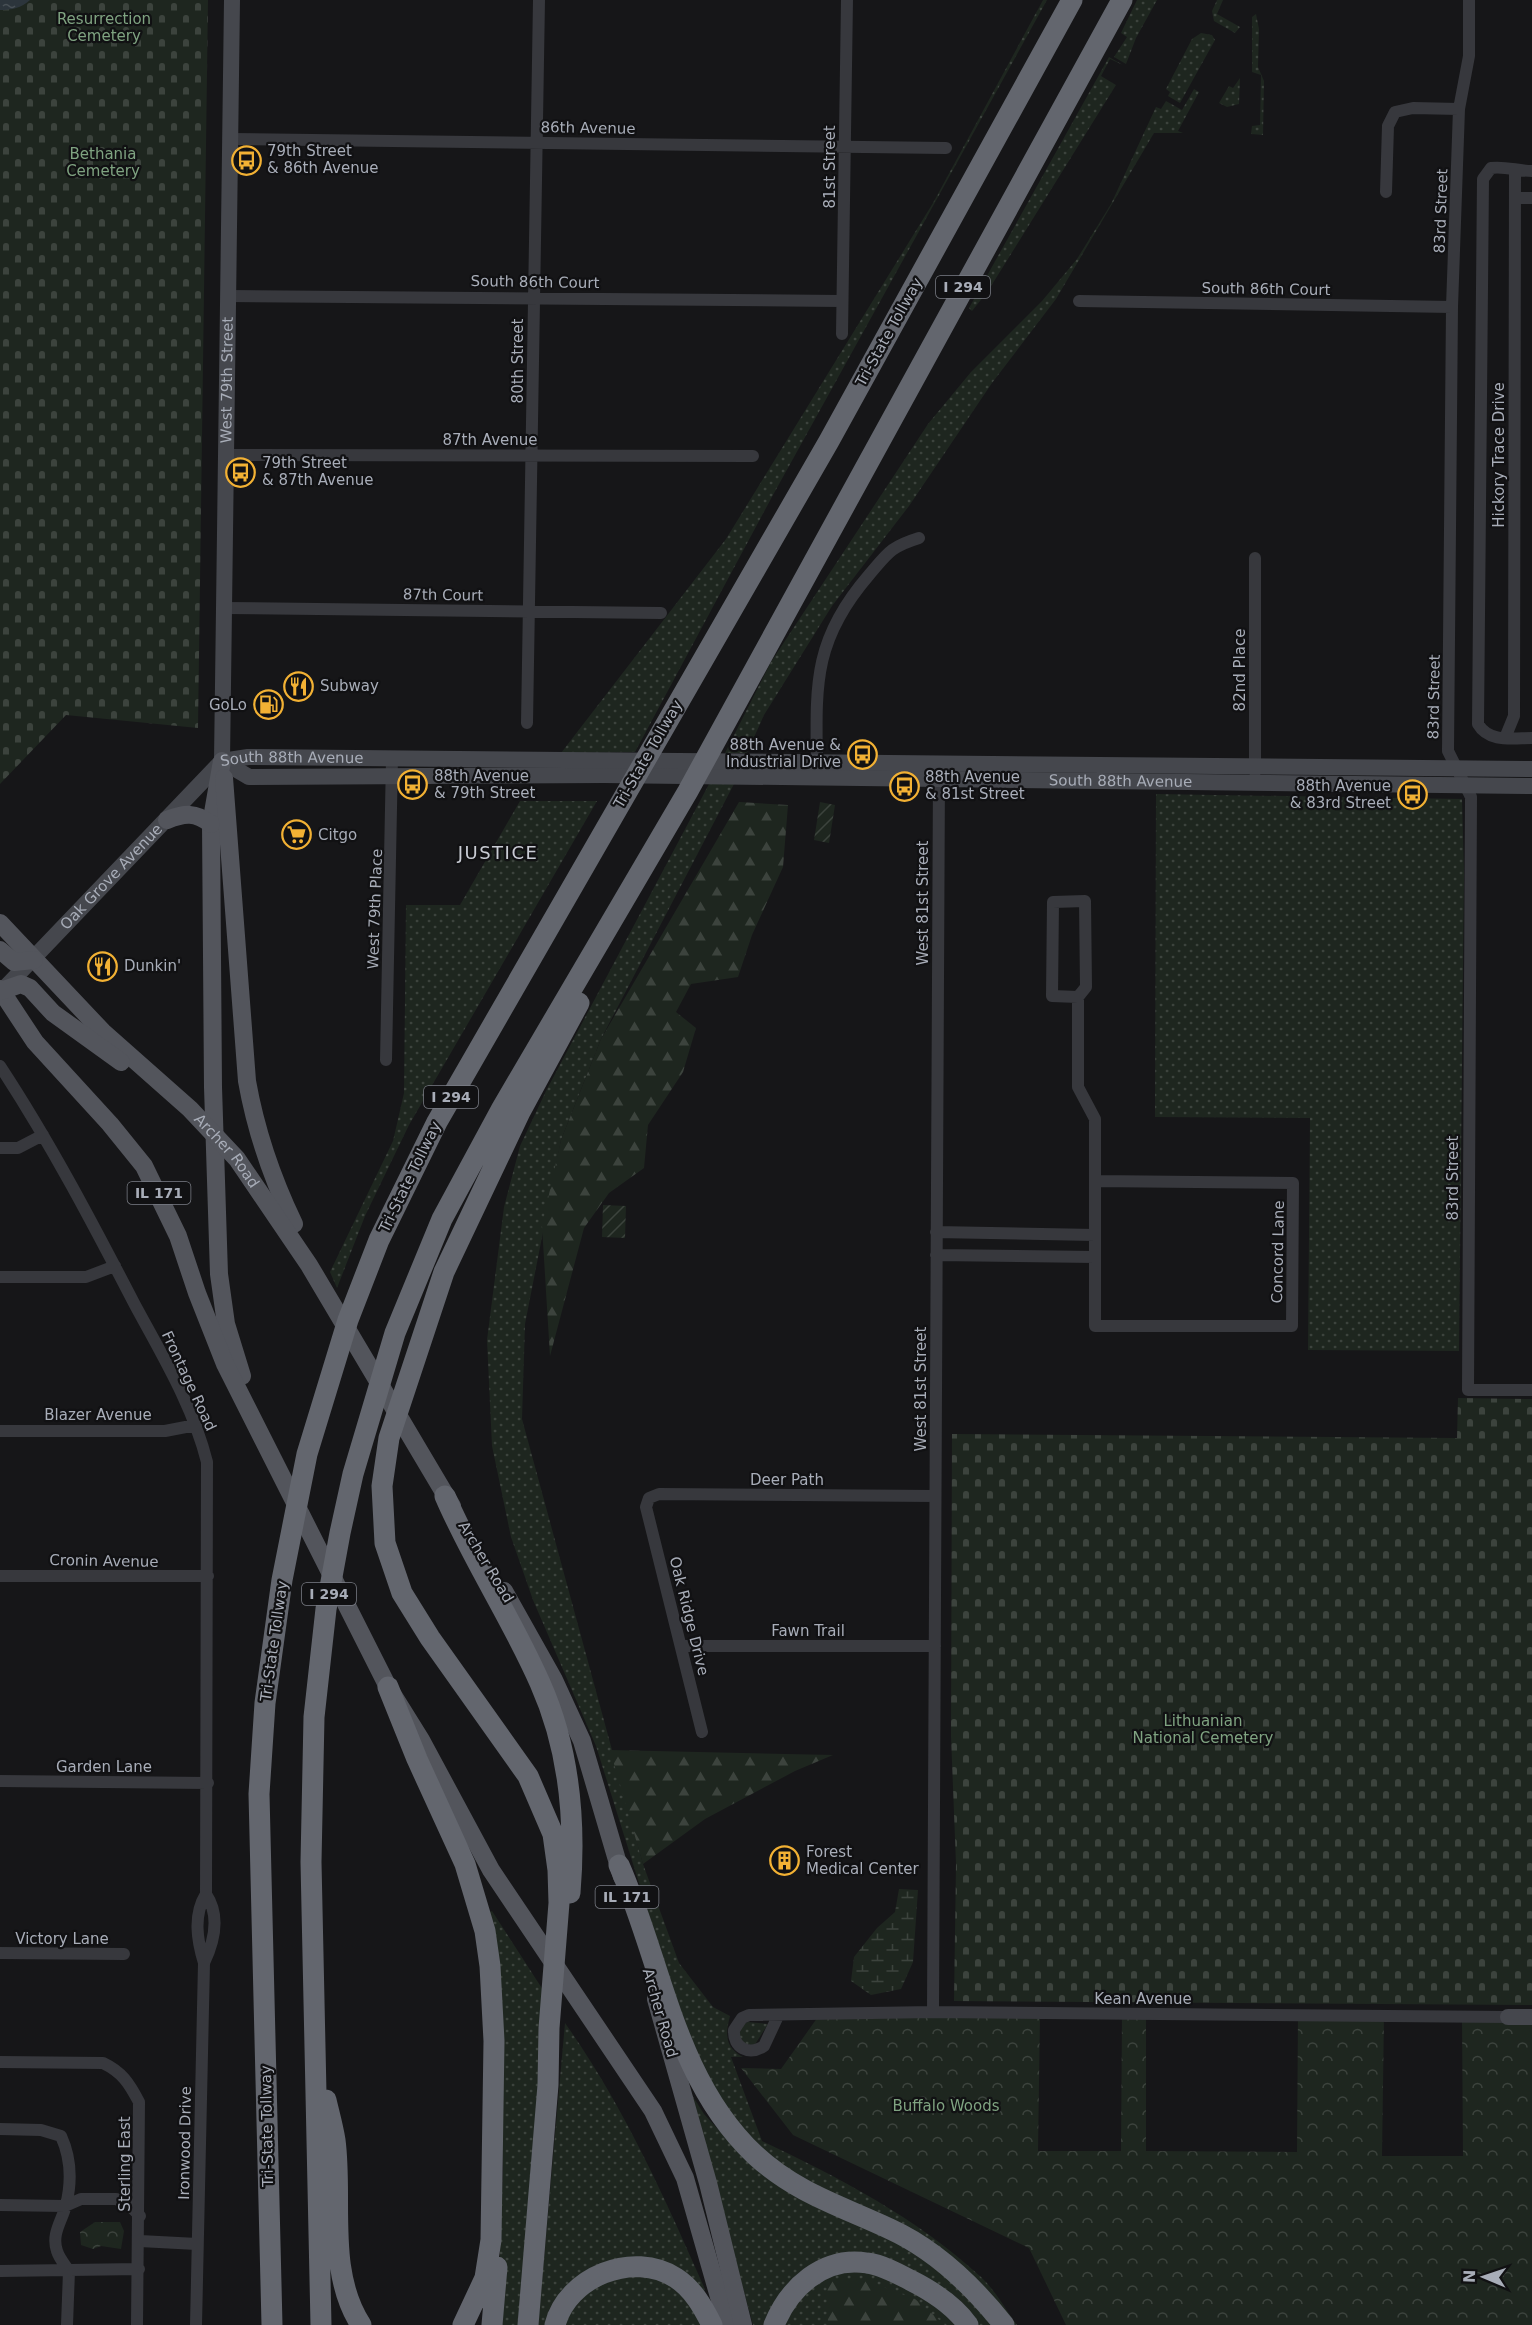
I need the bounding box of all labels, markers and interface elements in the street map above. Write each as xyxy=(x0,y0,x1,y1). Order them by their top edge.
park label: Resurrection Cemetery xyxy=(57,10,151,45)
street label: 86th Avenue xyxy=(540,118,636,138)
street label: 81st Street xyxy=(821,125,839,209)
place label: 79th Street & 86th Avenue xyxy=(267,142,378,177)
bus stop icon: 79th Street & 86th Avenue xyxy=(230,144,262,176)
park label: Bethania Cemetery xyxy=(66,145,140,180)
street label: 83rd Street xyxy=(1431,168,1451,254)
street label: South 86th Court xyxy=(470,272,600,292)
street label: Tri-State Tollway xyxy=(851,274,926,390)
road number: I 294 xyxy=(936,276,990,298)
street label: South 86th Court xyxy=(1201,279,1331,299)
street label: West 79th Street xyxy=(217,317,237,443)
street label: 80th Street xyxy=(509,318,527,403)
street label: Hickory Trace Drive xyxy=(1490,382,1508,528)
street label: 87th Avenue xyxy=(443,431,537,449)
place label: 79th Street & 87th Avenue xyxy=(262,454,373,489)
bus stop icon: 79th Street & 87th Avenue xyxy=(225,456,257,488)
street label: 87th Court xyxy=(403,585,483,605)
street label: 82nd Place xyxy=(1231,629,1249,711)
street label: 83rd Street xyxy=(1424,654,1444,740)
restaurant icon: Subway xyxy=(283,670,315,702)
place label: Subway xyxy=(320,677,379,695)
fuel station icon: GoLo xyxy=(252,689,284,721)
place label: GoLo xyxy=(209,696,247,714)
street label: Tri-State Tollway xyxy=(609,697,686,812)
place label: 88th Avenue & Industrial Drive xyxy=(726,736,841,771)
bus stop icon: 88th Avenue & Industrial Drive xyxy=(846,738,878,770)
street label: South 88th Avenue xyxy=(219,748,364,770)
place label: 88th Avenue & 79th Street xyxy=(434,767,535,802)
place label: 88th Avenue & 81st Street xyxy=(925,768,1025,803)
bus stop icon: 88th Avenue & 79th Street xyxy=(397,769,429,801)
bus stop icon: 88th Avenue & 81st Street xyxy=(888,770,920,802)
street label: South 88th Avenue xyxy=(1049,771,1192,791)
place label: 88th Avenue & 83rd Street xyxy=(1290,777,1391,812)
bus stop icon: 88th Avenue & 83rd Street xyxy=(1396,779,1428,811)
supermarket icon: Citgo xyxy=(281,819,313,851)
street label: Oak Grove Avenue xyxy=(56,820,166,934)
place label: Citgo xyxy=(318,826,357,844)
street label: West 81st Street xyxy=(914,840,932,965)
district label: JUSTICE xyxy=(457,842,538,863)
street label: West 79th Place xyxy=(364,848,386,970)
restaurant icon: Dunkin' xyxy=(87,950,119,982)
place label: Dunkin' xyxy=(124,957,181,975)
road number: I 294 xyxy=(424,1086,478,1108)
street label: Archer Road xyxy=(190,1110,263,1191)
street label: Tri-State Tollway xyxy=(375,1118,445,1237)
street label: 83rd Street xyxy=(1444,1135,1462,1220)
road number: IL 171 xyxy=(128,1182,190,1204)
street label: Concord Lane xyxy=(1268,1200,1288,1304)
street label: West 81st Street xyxy=(912,1326,930,1451)
street label: Frontage Road xyxy=(158,1328,220,1434)
street label: Blazer Avenue xyxy=(44,1406,152,1424)
street label: Deer Path xyxy=(750,1471,824,1489)
street label: Archer Road xyxy=(455,1518,517,1606)
street label: Cronin Avenue xyxy=(49,1551,159,1571)
street label: Oak Ridge Drive xyxy=(666,1555,712,1677)
street label: Tri-State Tollway xyxy=(256,1579,291,1703)
road number: I 294 xyxy=(302,1583,356,1605)
street label: Fawn Trail xyxy=(771,1622,845,1640)
park label: Lithuanian National Cemetery xyxy=(1133,1712,1274,1747)
street label: Garden Lane xyxy=(56,1758,152,1776)
place label: Forest Medical Center xyxy=(806,1843,920,1878)
building icon: Forest Medical Center xyxy=(769,1845,801,1877)
road number: IL 171 xyxy=(596,1886,658,1908)
street label: Victory Lane xyxy=(15,1930,109,1948)
street label: Archer Road xyxy=(639,1966,681,2060)
street label: Kean Avenue xyxy=(1094,1990,1192,2008)
street label: Tri-State Tollway xyxy=(257,2065,277,2188)
street label: Ironwood Drive xyxy=(175,2086,195,2200)
park label: Buffalo Woods xyxy=(892,2097,1000,2115)
street label: Sterling East xyxy=(116,2116,134,2212)
north arrow xyxy=(1454,2247,1514,2307)
text: N xyxy=(1460,2269,1479,2284)

